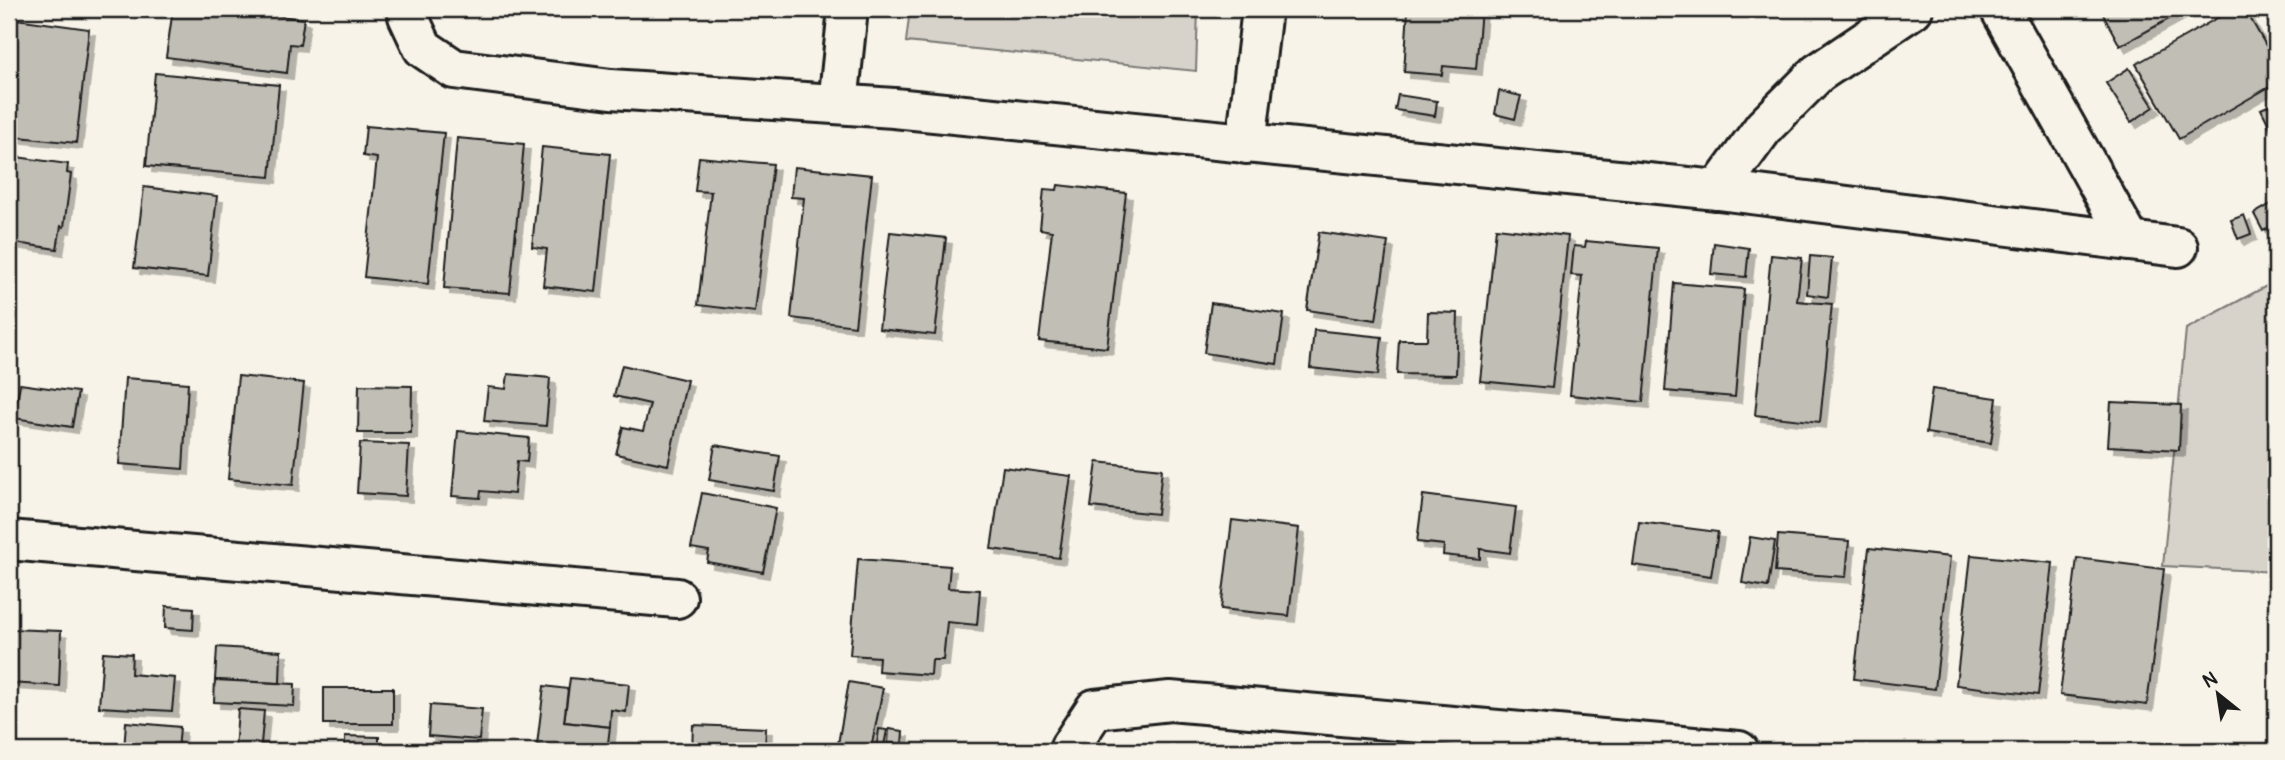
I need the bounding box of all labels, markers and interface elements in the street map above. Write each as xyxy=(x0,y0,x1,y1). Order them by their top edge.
north arrow xyxy=(2184,658,2254,728)
text: N xyxy=(2198,666,2222,694)

